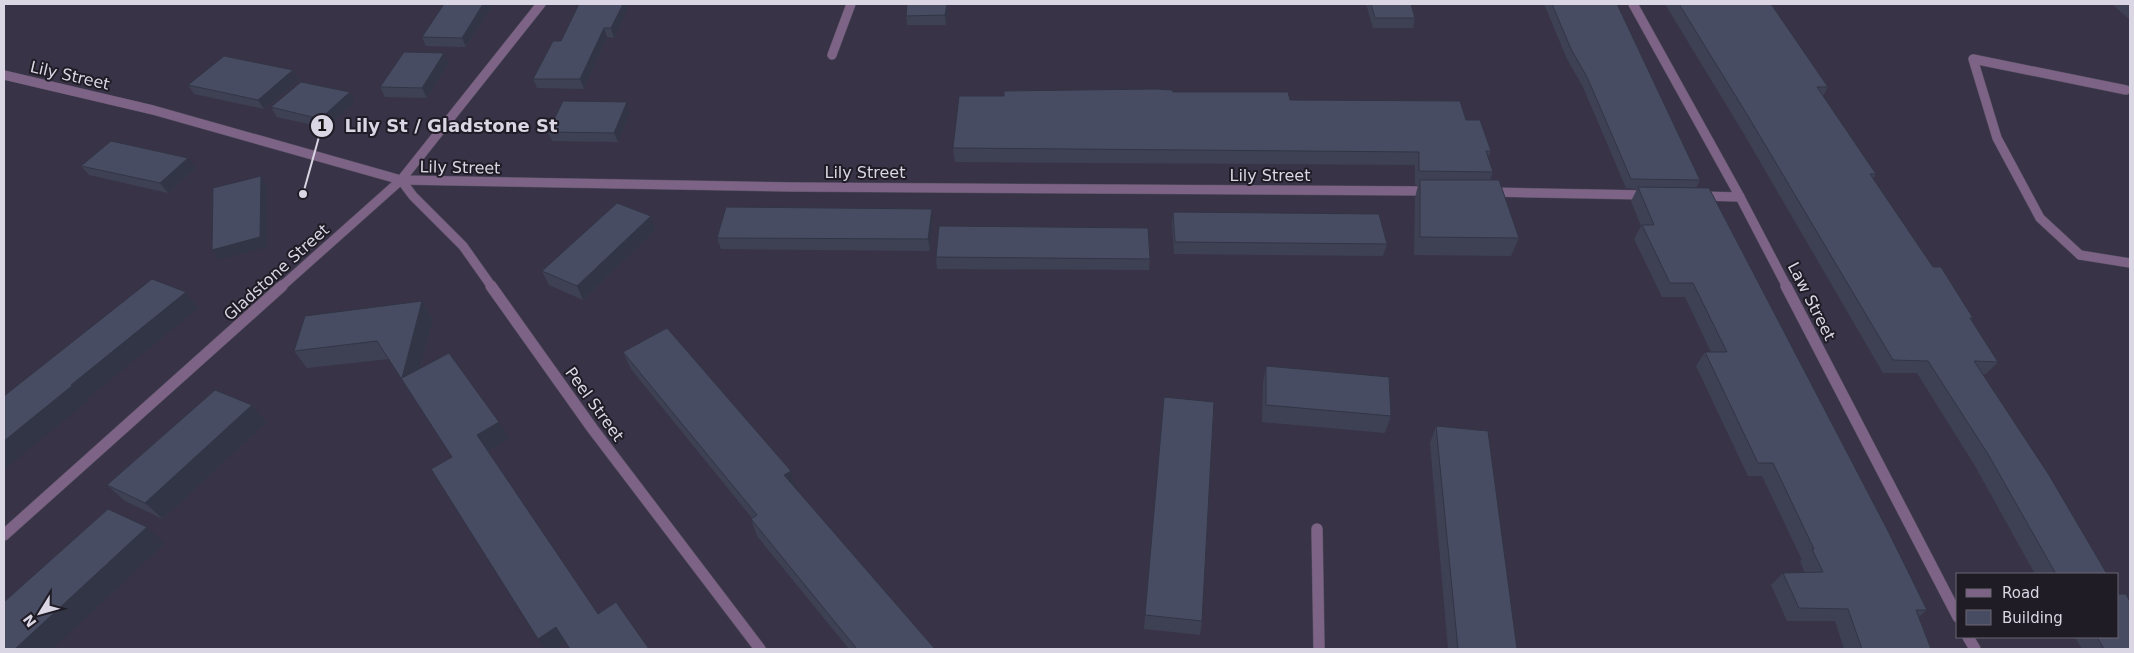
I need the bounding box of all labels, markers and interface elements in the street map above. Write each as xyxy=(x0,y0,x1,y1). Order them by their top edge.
street label: Lily Street xyxy=(28,57,111,94)
callout: Lily St / Gladstone St xyxy=(310,110,568,143)
text: Lily St / Gladstone St xyxy=(344,115,558,136)
text: 1 xyxy=(317,117,327,135)
street label: Lily Street xyxy=(419,157,501,178)
street label: Lily Street xyxy=(825,163,905,182)
street label: Lily Street xyxy=(1230,166,1310,185)
street label: Gladstone Street xyxy=(220,220,333,325)
street label: Law Street xyxy=(1784,259,1839,344)
street label: Peel Street xyxy=(561,364,628,445)
legend xyxy=(1956,573,2119,638)
text: Road xyxy=(2002,584,2040,602)
north arrow xyxy=(15,588,65,638)
text: Building xyxy=(2002,609,2063,627)
text: N xyxy=(20,611,40,630)

